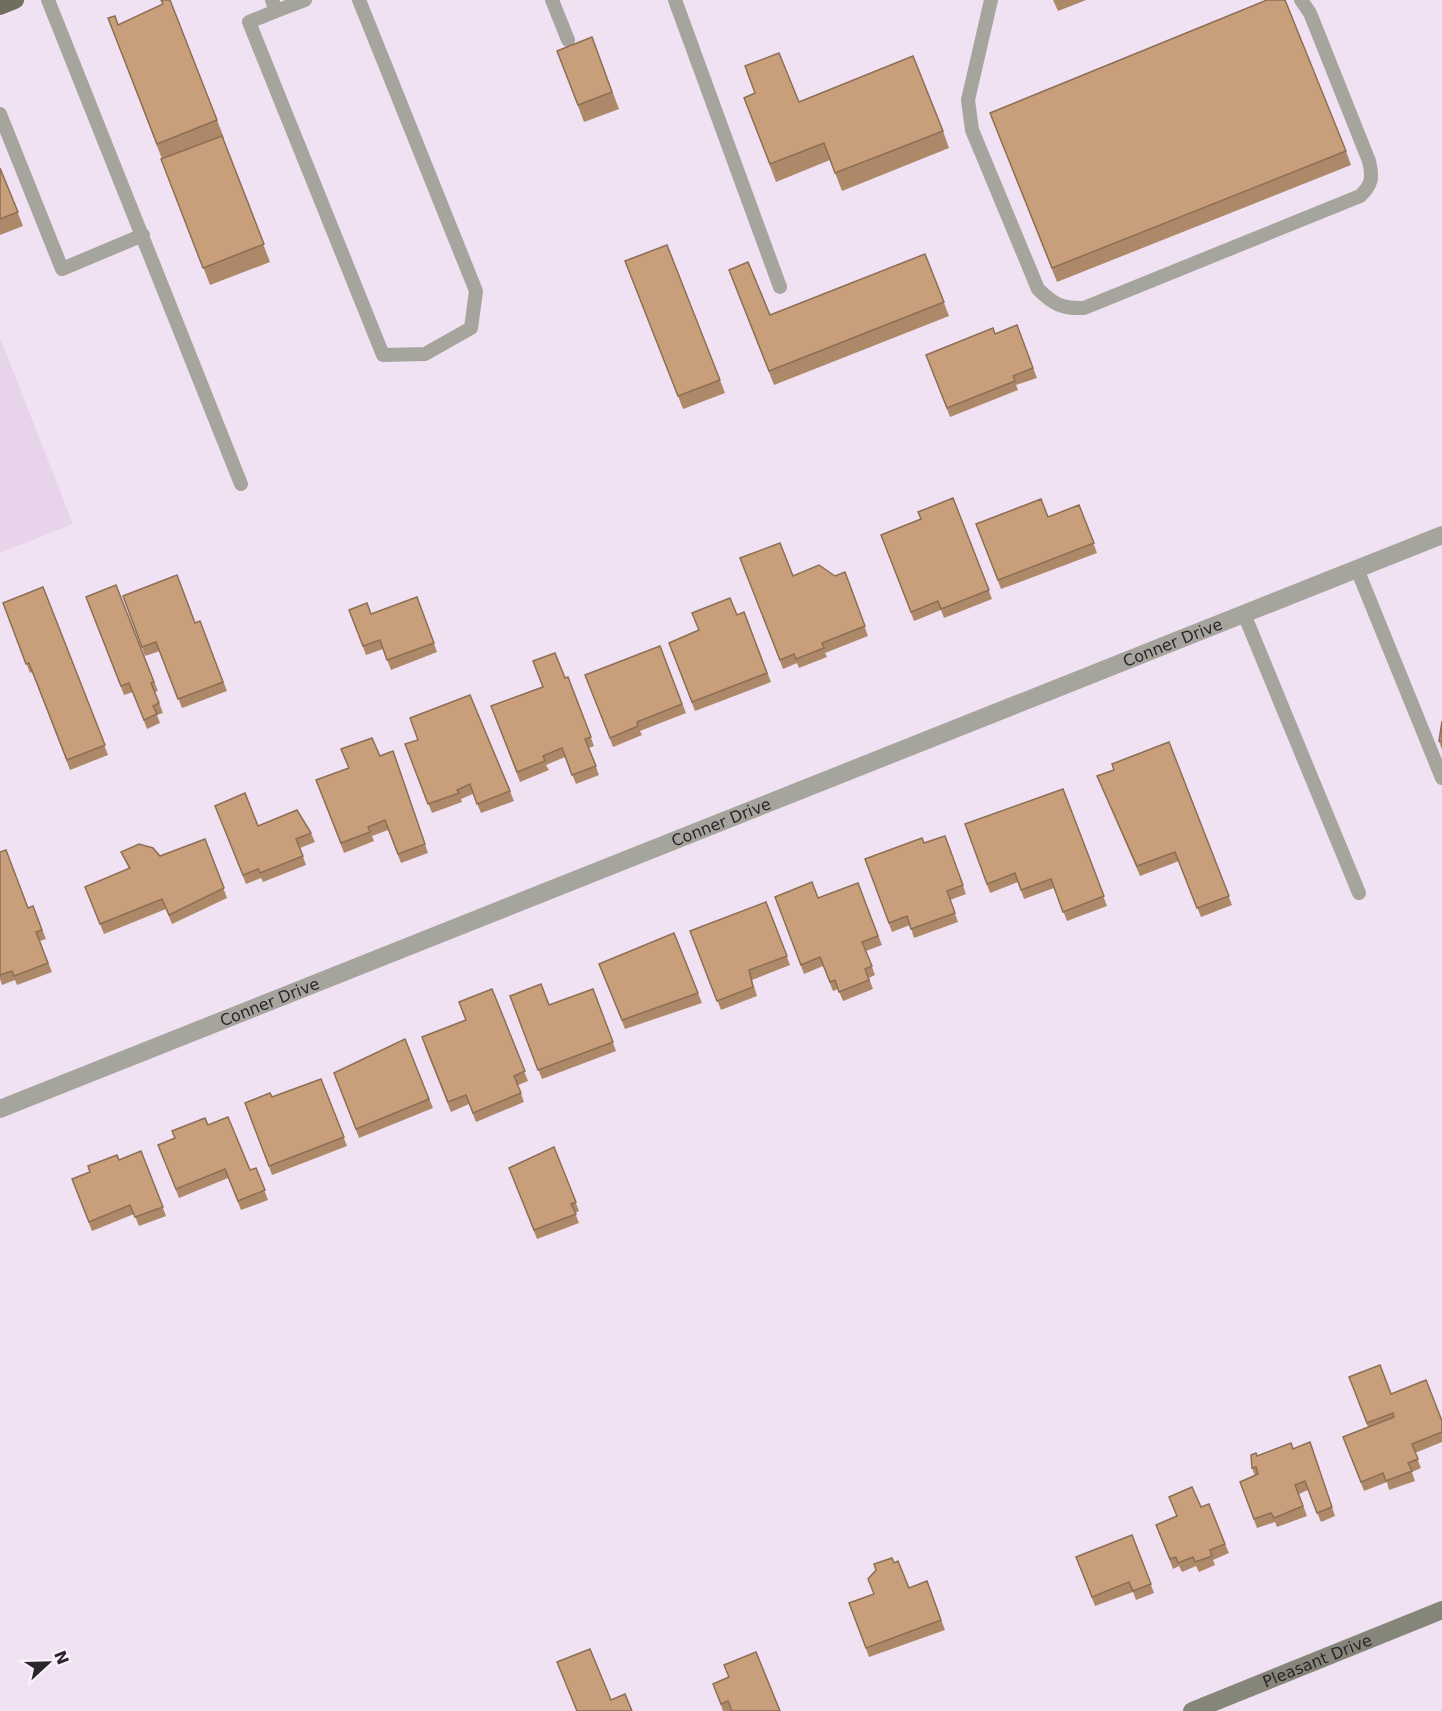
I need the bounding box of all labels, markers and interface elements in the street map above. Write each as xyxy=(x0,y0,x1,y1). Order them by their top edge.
street label: Conner Drive xyxy=(1120,614,1225,671)
street label: Conner Drive xyxy=(668,794,773,850)
street label: Conner Drive xyxy=(217,973,322,1030)
street label: Pleasant Drive xyxy=(1260,1630,1375,1691)
north arrow xyxy=(18,1633,78,1693)
text: N xyxy=(50,1648,73,1667)

